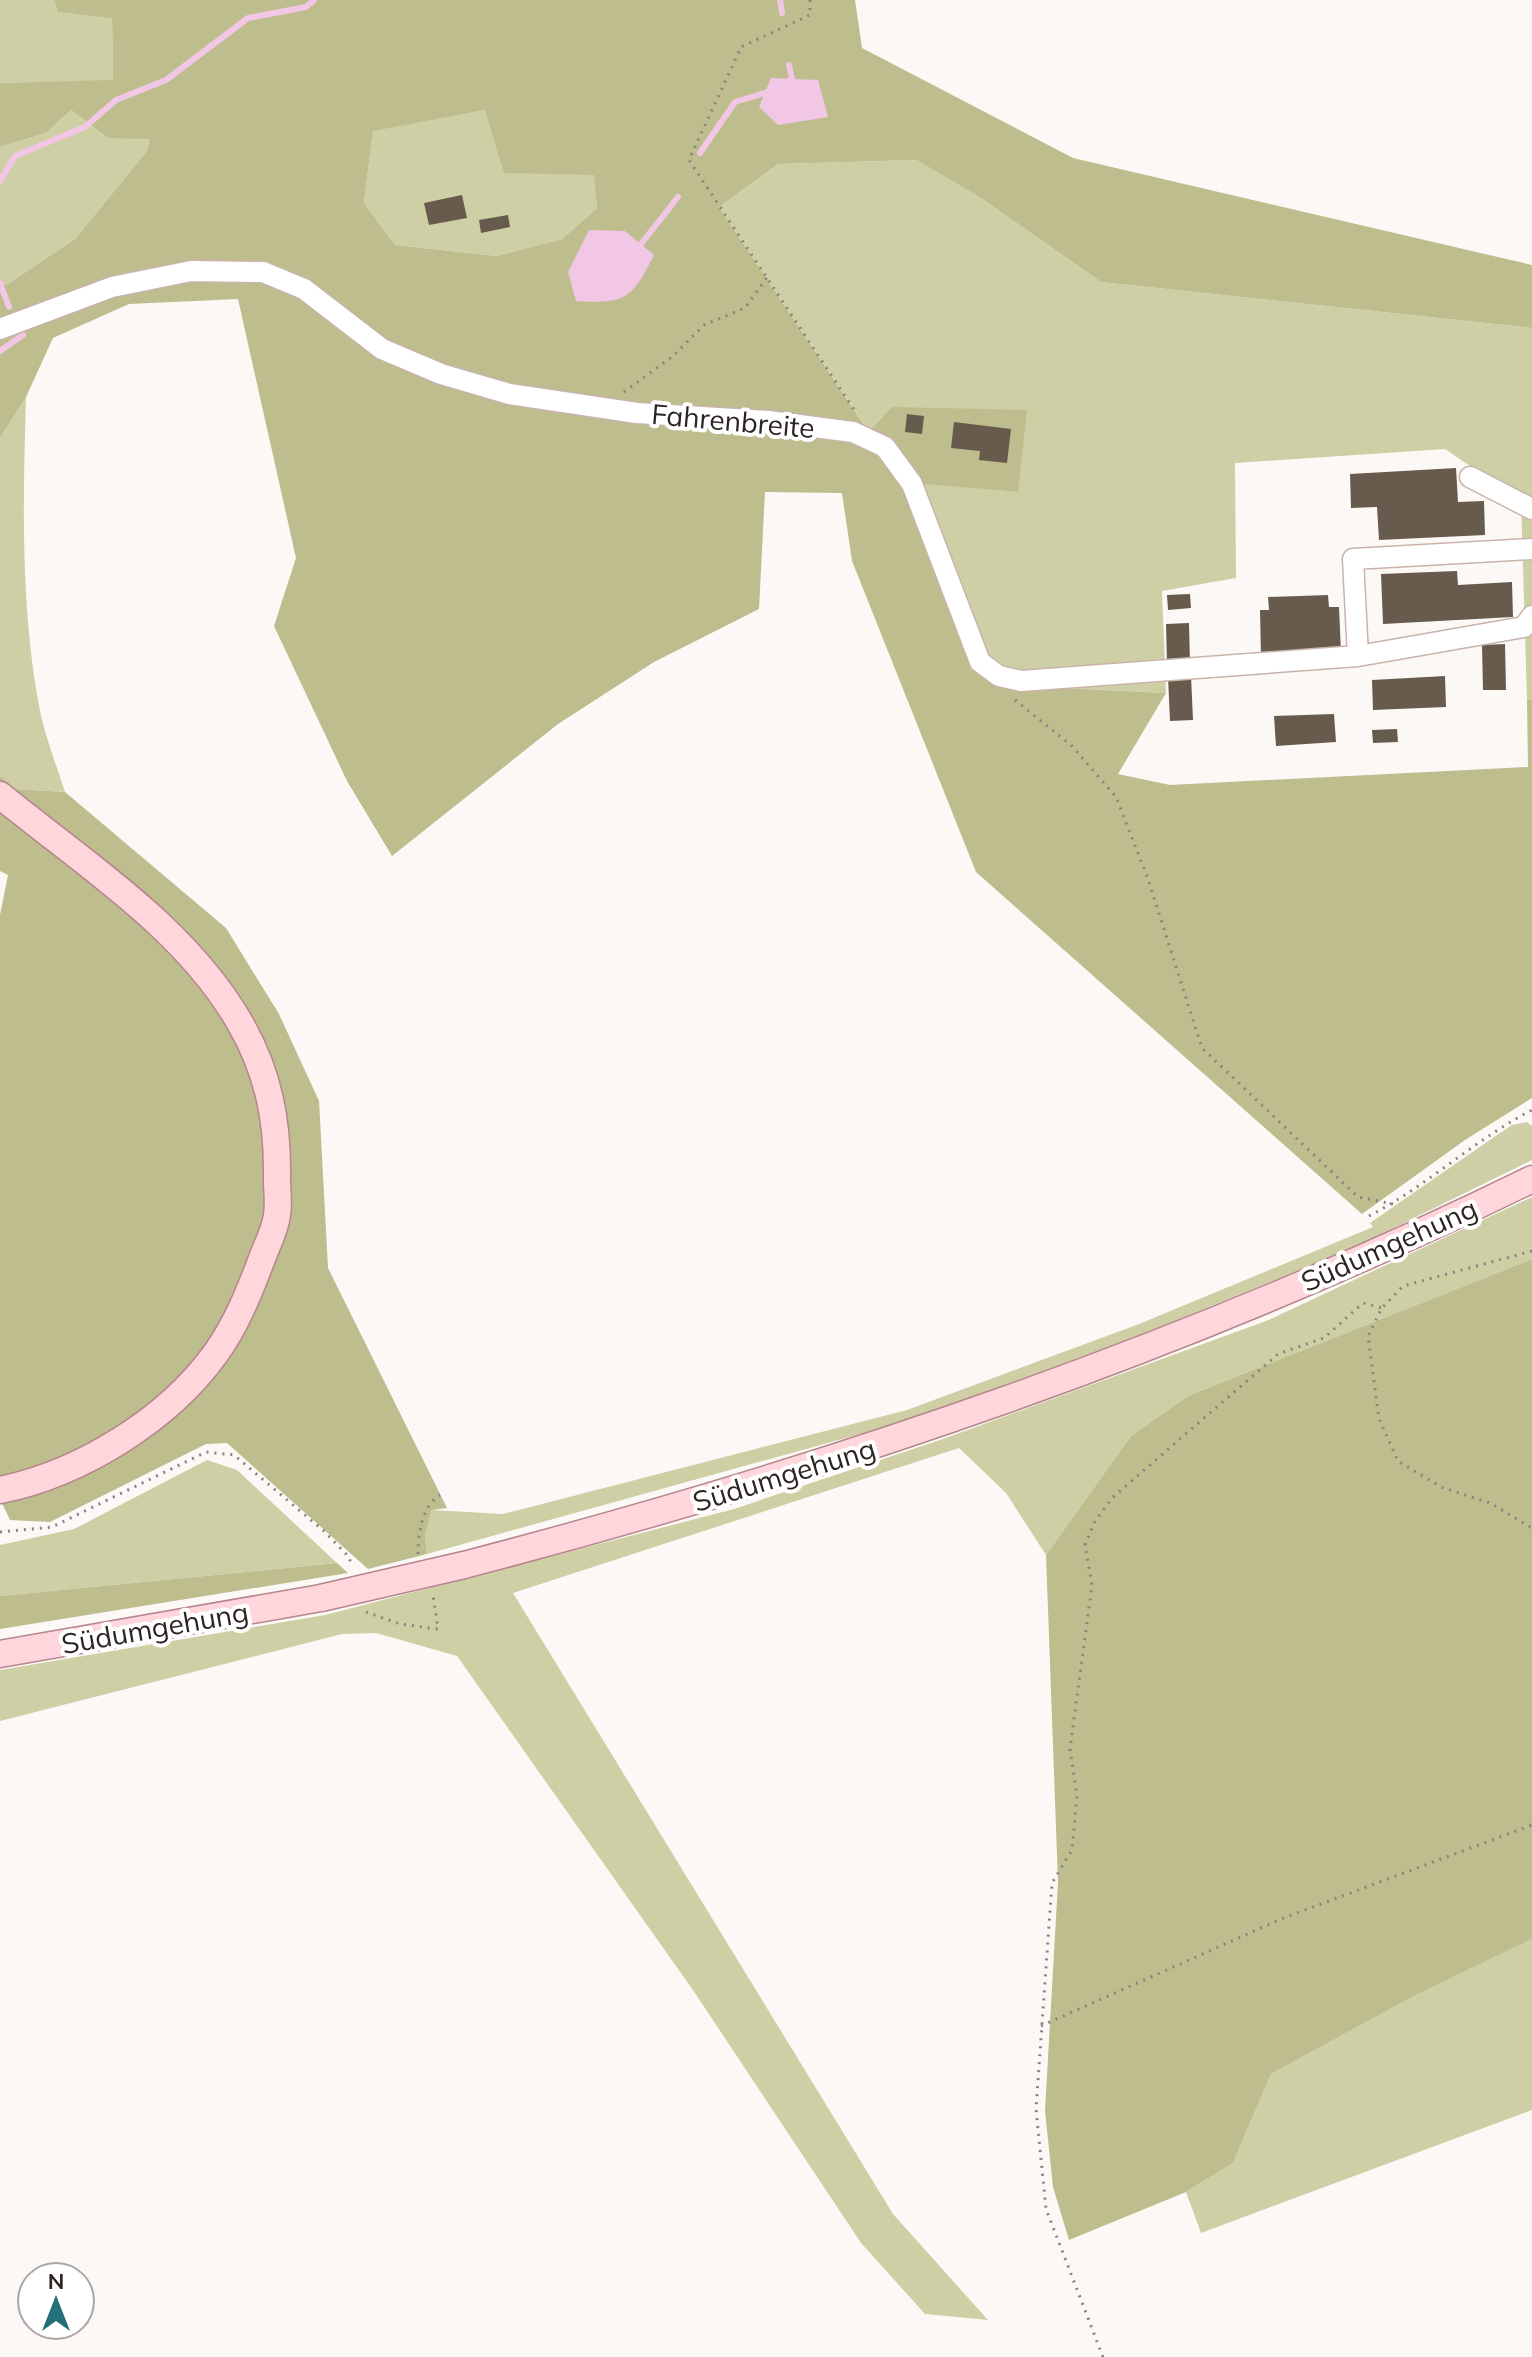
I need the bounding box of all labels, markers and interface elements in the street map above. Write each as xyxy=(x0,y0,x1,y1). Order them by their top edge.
street label: Fahrenbreite xyxy=(650,396,816,445)
street label: Südumgehung xyxy=(1295,1190,1482,1299)
street label: Südumgehung xyxy=(688,1430,879,1519)
street label: Südumgehung xyxy=(59,1594,251,1661)
north arrow xyxy=(16,2261,96,2341)
text: N xyxy=(48,2267,64,2295)

